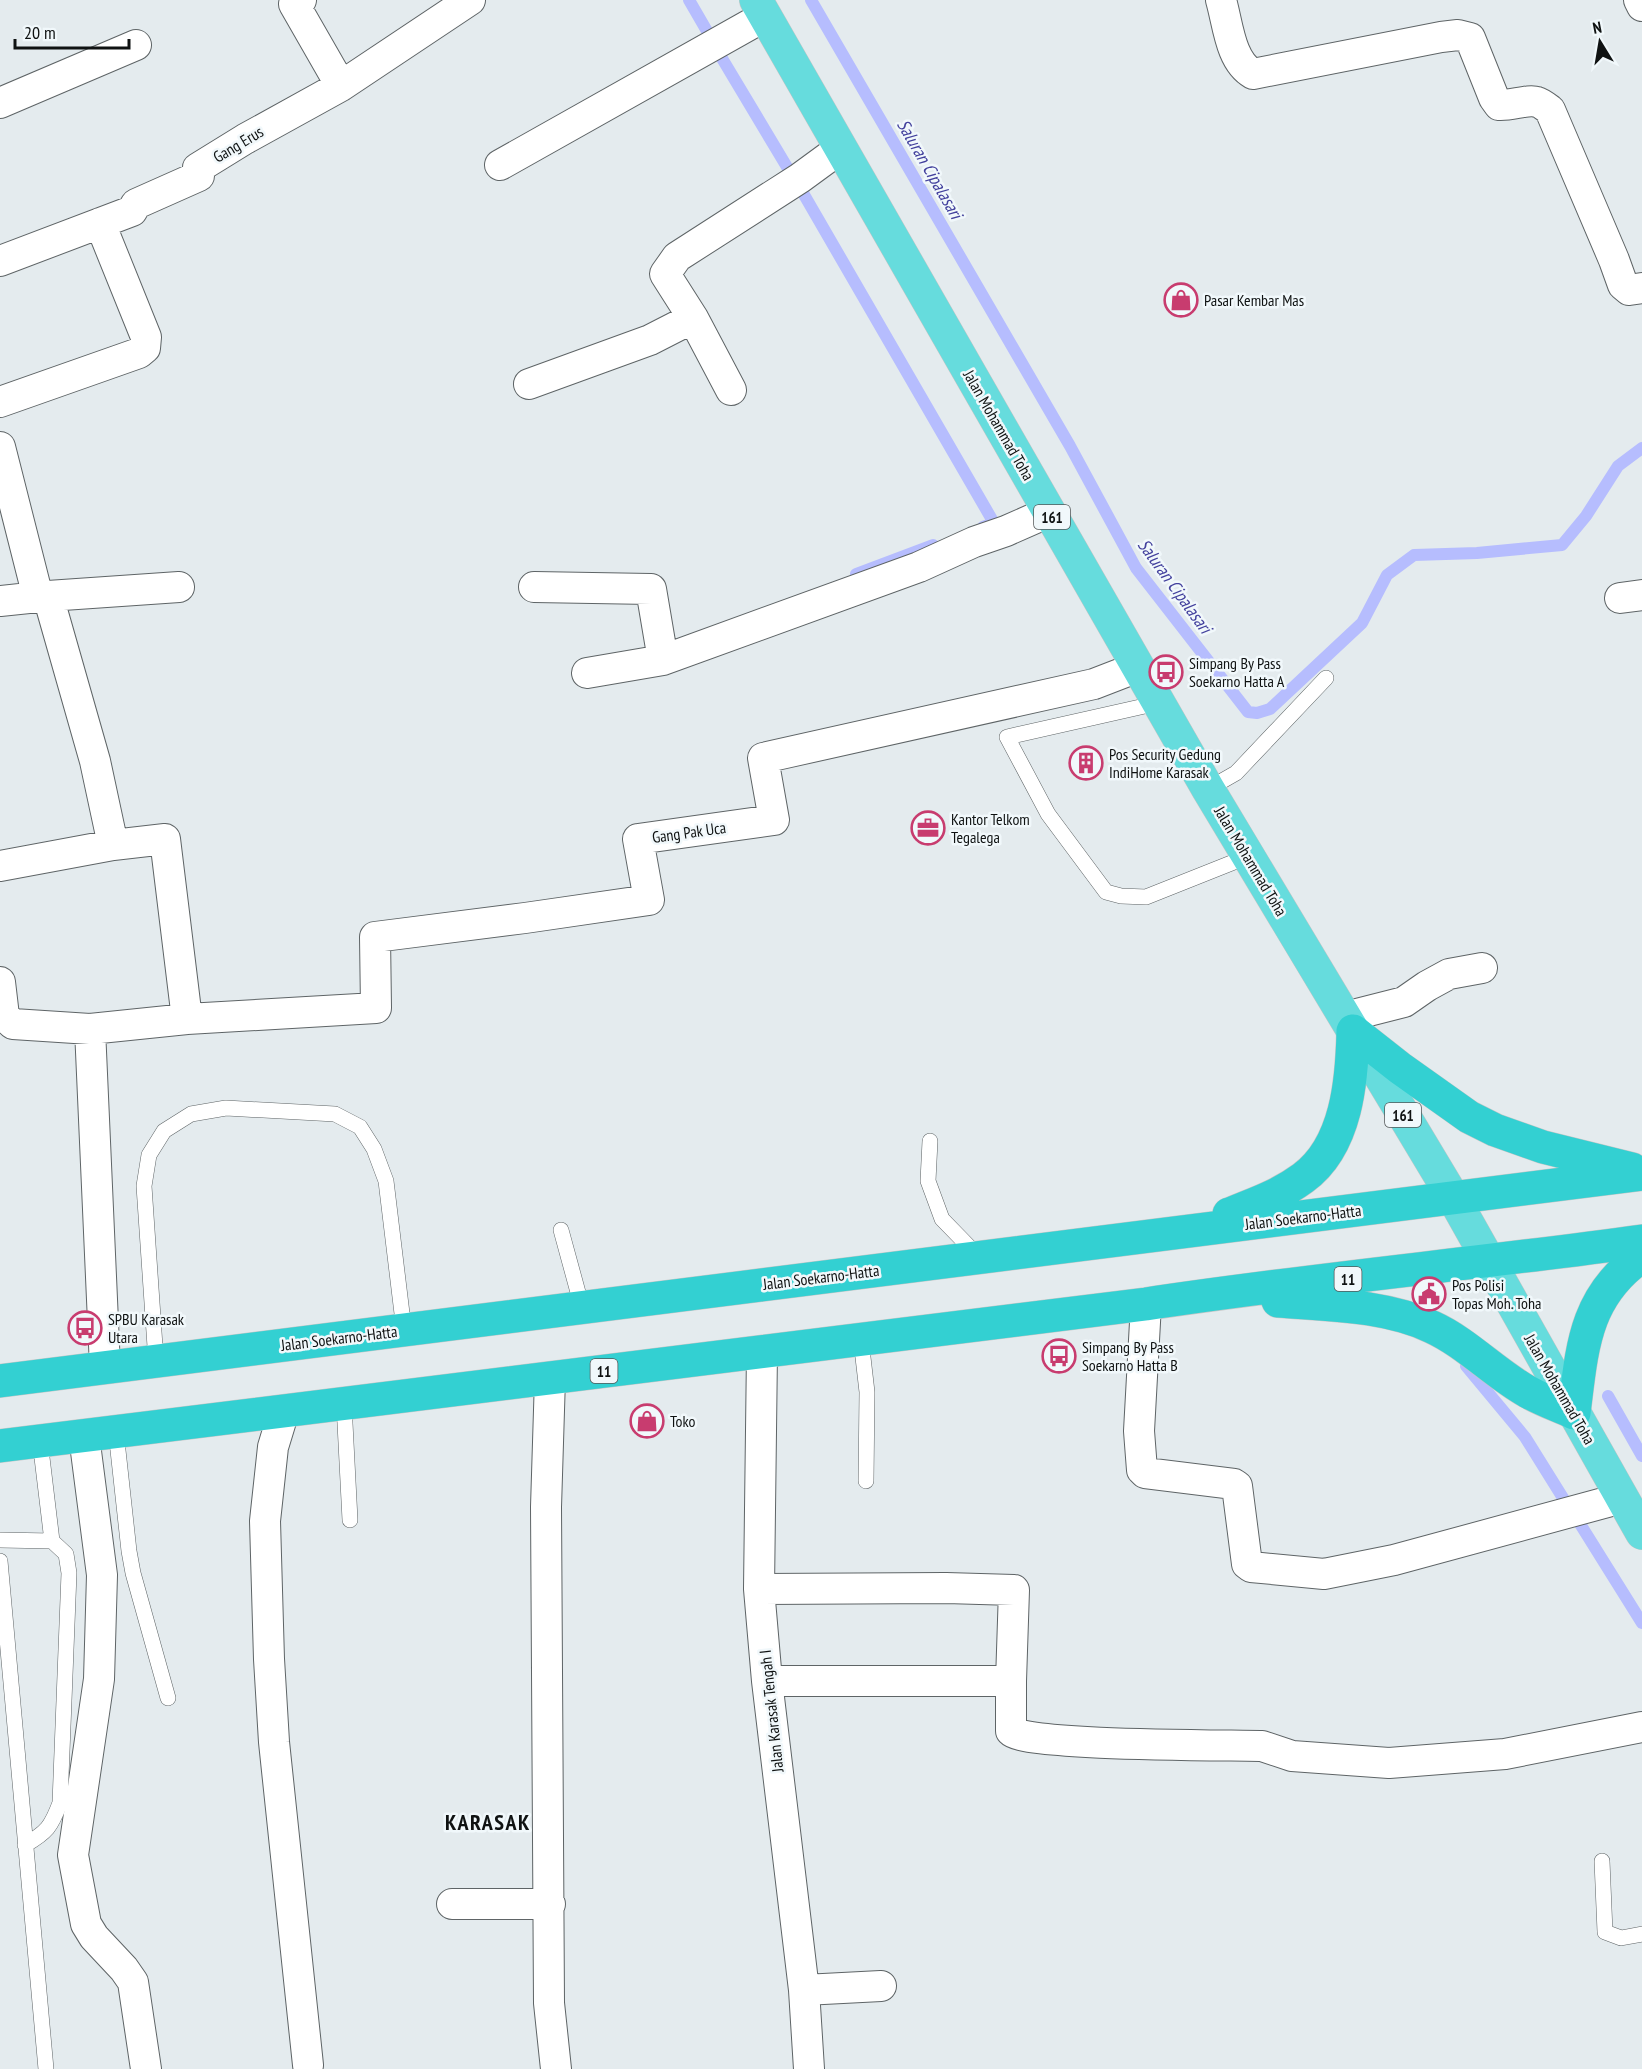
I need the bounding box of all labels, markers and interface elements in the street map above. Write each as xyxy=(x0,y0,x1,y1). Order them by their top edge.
scale bar xyxy=(15,12,129,50)
north arrow xyxy=(1570,12,1630,72)
text: N xyxy=(1591,17,1603,38)
text: 20 m xyxy=(24,21,56,44)
water label: Saluran Cipalasari xyxy=(892,115,969,225)
street label: Gang Erus xyxy=(209,121,267,167)
shop icon: Pasar Kembar Mas xyxy=(1163,282,1199,318)
place label: Pasar Kembar Mas xyxy=(1204,290,1304,310)
street label: Jalan Mohammad Toha xyxy=(959,365,1039,484)
road number: 161 xyxy=(1034,505,1070,529)
water label: Saluran Cipalasari xyxy=(1133,534,1218,640)
place label: Simpang By Pass Soekarno Hatta A xyxy=(1189,653,1285,691)
bus stop icon: Simpang By Pass Soekarno Hatta A xyxy=(1148,654,1184,690)
place label: Pos Security Gedung IndiHome Karasak xyxy=(1109,744,1221,782)
building icon: Pos Security Gedung IndiHome Karasak xyxy=(1068,745,1104,781)
street label: Jalan Mohammad Toha xyxy=(1210,802,1292,919)
place label: Kantor Telkom Tegalega xyxy=(951,809,1030,847)
office icon: Kantor Telkom Tegalega xyxy=(910,810,946,846)
street label: Gang Pak Uca xyxy=(651,817,727,847)
road number: 161 xyxy=(1385,1103,1421,1127)
street label: Jalan Soekarno-Hatta xyxy=(1243,1200,1362,1234)
street label: Jalan Soekarno-Hatta xyxy=(761,1260,880,1294)
road number: 11 xyxy=(1334,1267,1362,1291)
place label: Pos Polisi Topas Moh. Toha xyxy=(1452,1275,1541,1313)
public building icon: Pos Polisi Topas Moh. Toha xyxy=(1411,1276,1447,1312)
place label: SPBU Karasak Utara xyxy=(108,1309,185,1347)
bus stop icon: SPBU Karasak Utara xyxy=(67,1310,103,1346)
street label: Jalan Soekarno-Hatta xyxy=(279,1321,398,1355)
street label: Jalan Mohammad Toha xyxy=(1520,1329,1600,1448)
place label: Simpang By Pass Soekarno Hatta B xyxy=(1082,1337,1178,1375)
bus stop icon: Simpang By Pass Soekarno Hatta B xyxy=(1041,1338,1077,1374)
road number: 11 xyxy=(590,1359,618,1383)
shop icon: Toko xyxy=(629,1403,665,1439)
place label: Toko xyxy=(670,1411,695,1431)
street label: Jalan Karasak Tengah I xyxy=(755,1649,787,1774)
district label: KARASAK xyxy=(445,1808,531,1836)

